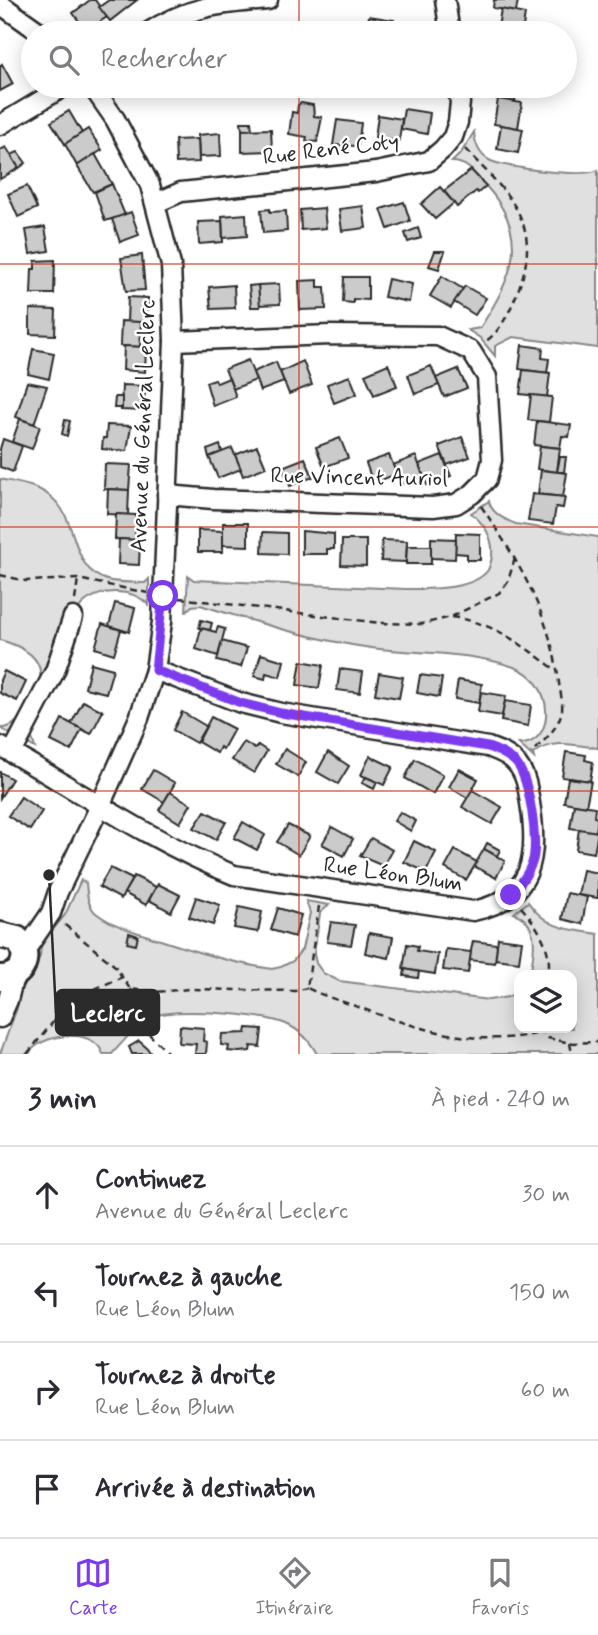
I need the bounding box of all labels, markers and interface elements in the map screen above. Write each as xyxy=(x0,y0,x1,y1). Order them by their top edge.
search box xyxy=(21,21,577,98)
icon: search xyxy=(45,41,83,79)
text: Rechercher xyxy=(101,43,227,77)
street label: Rue René Coty xyxy=(261,127,401,173)
street label: Avenue du Général Leclerc xyxy=(125,299,163,553)
street label: Rue Vincent Auriol xyxy=(270,461,448,495)
route start xyxy=(147,580,178,611)
street label: Rue Léon Blum xyxy=(322,850,464,900)
route end xyxy=(495,879,526,910)
map controls xyxy=(514,970,577,1033)
button: layers xyxy=(514,970,577,1033)
callout: Leclerc xyxy=(56,990,159,1035)
text: Leclerc xyxy=(70,999,146,1030)
text: 3 min xyxy=(28,1080,97,1119)
text: À pied · 240 m xyxy=(431,1085,570,1115)
text: Continuez xyxy=(95,1163,206,1197)
icon: ahead xyxy=(28,1176,66,1214)
text: 30 m xyxy=(522,1180,570,1210)
text: Avenue du Général Leclerc xyxy=(95,1197,348,1227)
text: Tournez à gauche xyxy=(95,1261,282,1295)
icon: left xyxy=(28,1274,66,1312)
text: 150 m xyxy=(509,1278,570,1308)
text: Rue Léon Blum xyxy=(95,1295,235,1325)
text: Tournez à droite xyxy=(95,1359,276,1393)
icon: right xyxy=(28,1372,66,1410)
text: 60 m xyxy=(521,1376,570,1406)
text: Rue Léon Blum xyxy=(95,1393,235,1423)
icon: arrive xyxy=(28,1470,66,1508)
text: Arrivée à destination xyxy=(95,1472,316,1506)
tab: Carte xyxy=(69,1554,118,1621)
tab: Itinéraire xyxy=(256,1554,334,1621)
tab: Favoris xyxy=(471,1554,529,1621)

